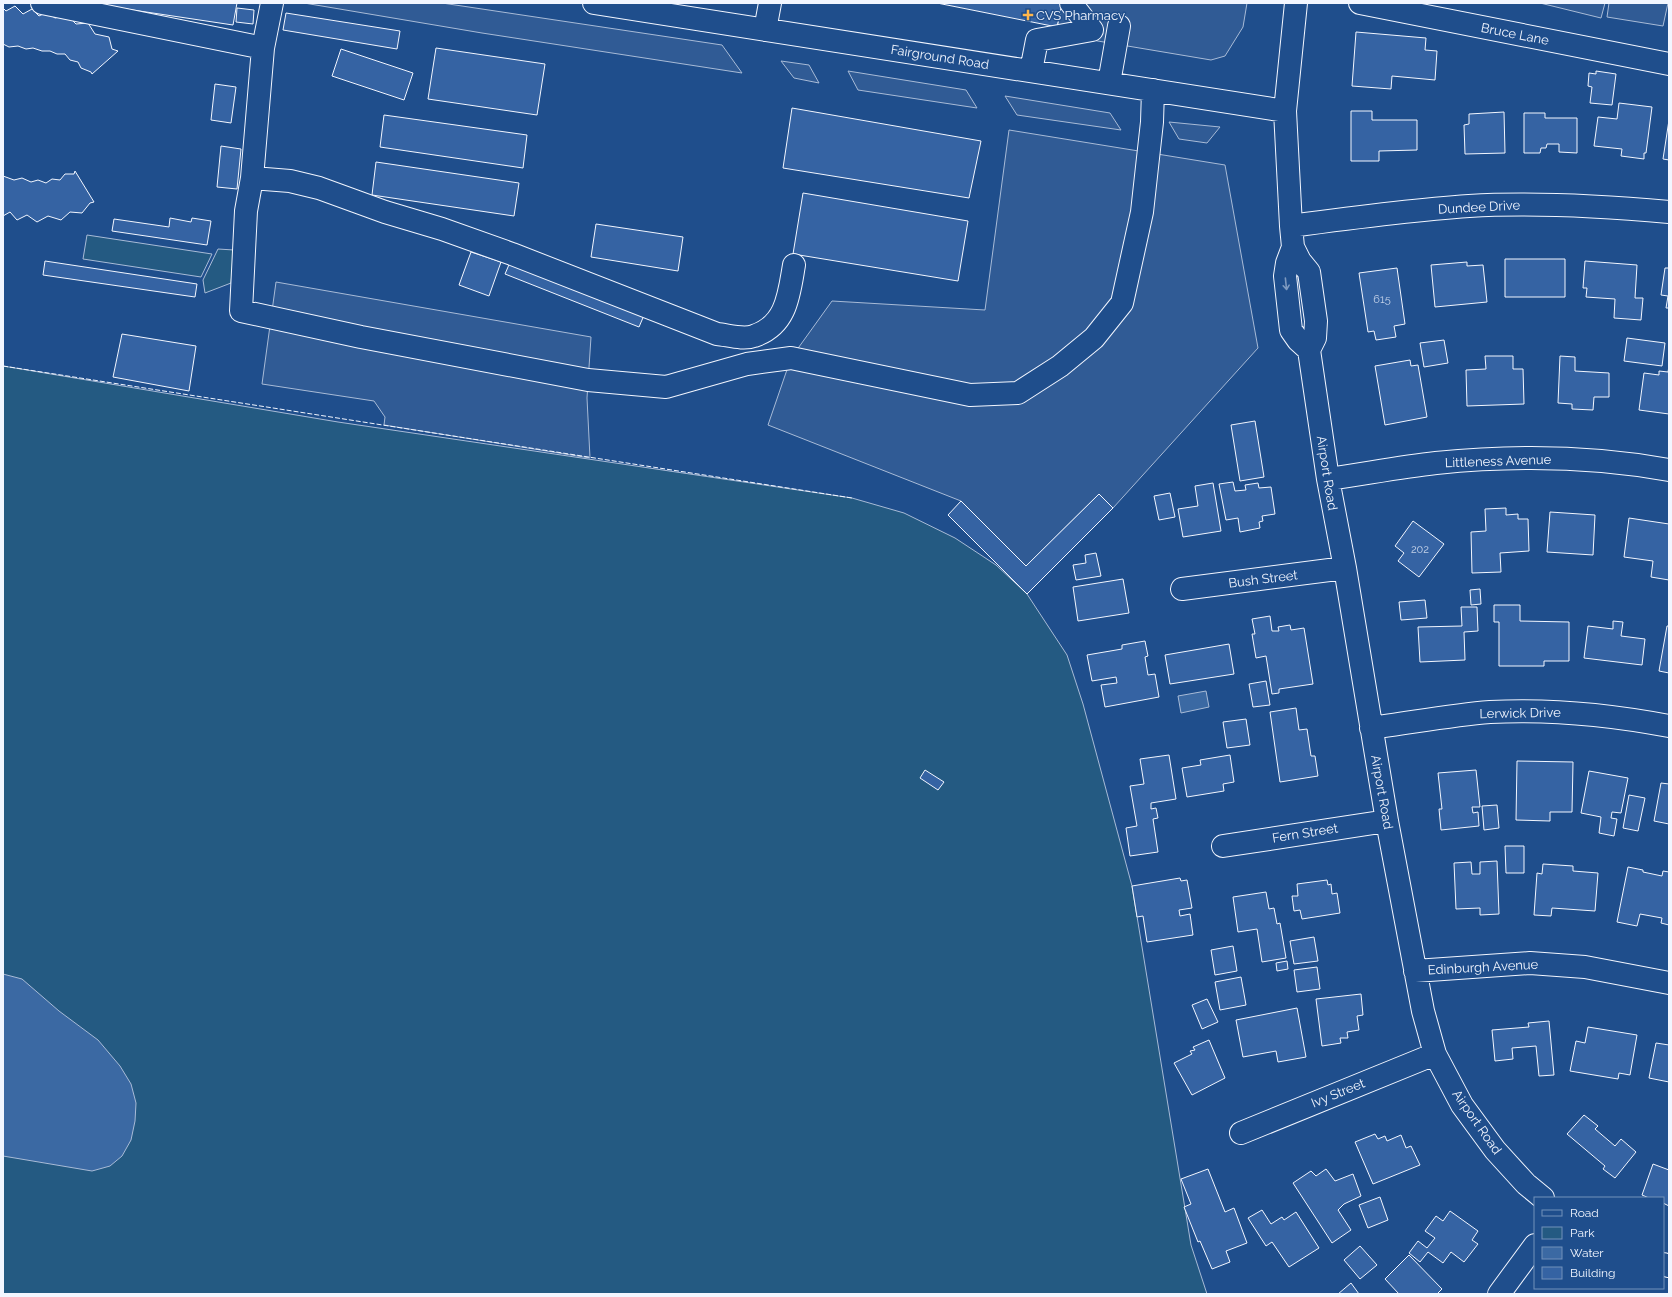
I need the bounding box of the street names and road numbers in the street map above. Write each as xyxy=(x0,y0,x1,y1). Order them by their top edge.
street label: Bruce Lane xyxy=(1480,20,1551,48)
street label: Fairground Road xyxy=(890,42,990,72)
street label: Dundee Drive xyxy=(1438,197,1521,217)
street label: Airport Road xyxy=(1314,435,1340,511)
street label: Littleness Avenue xyxy=(1444,452,1552,470)
street label: Bush Street xyxy=(1228,567,1299,591)
street label: Lerwick Drive xyxy=(1479,705,1561,721)
street label: Airport Road xyxy=(1368,754,1396,830)
street label: Fern Street xyxy=(1271,820,1340,846)
street label: Edinburgh Avenue xyxy=(1427,957,1539,977)
street label: Ivy Street xyxy=(1309,1075,1367,1110)
street label: Airport Road xyxy=(1449,1087,1505,1157)

